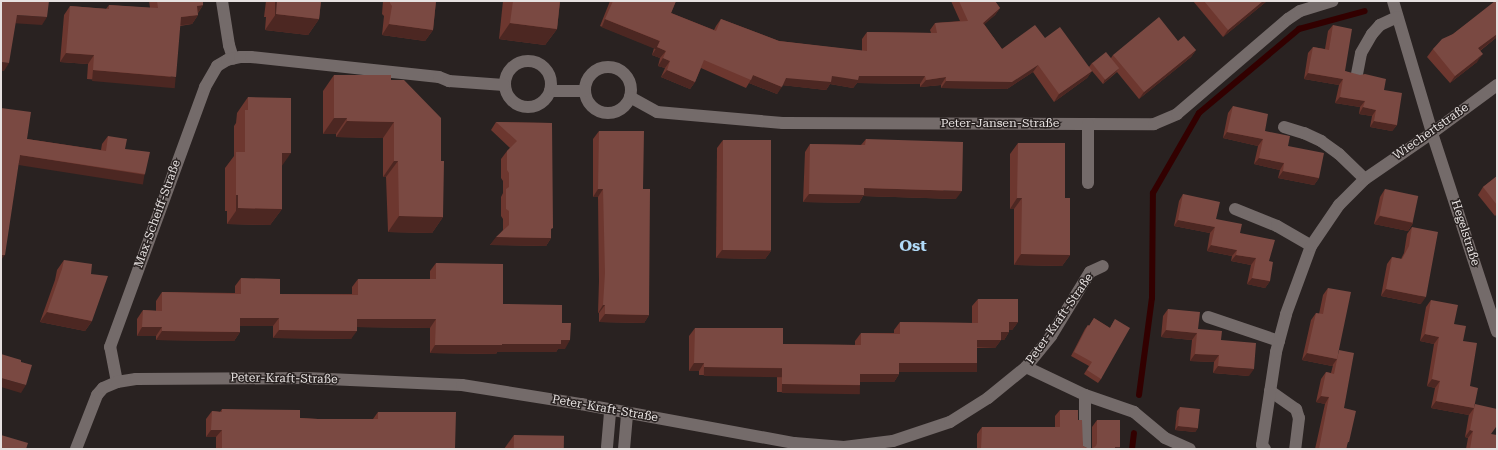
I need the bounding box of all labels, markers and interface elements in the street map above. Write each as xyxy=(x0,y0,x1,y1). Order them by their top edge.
street label: Wiechertstraße xyxy=(1390,101,1472,163)
street label: Peter-Jansen-Straße xyxy=(941,117,1059,131)
street label: Max-Scheiff-Straße xyxy=(132,158,184,270)
street label: Hegelstraße xyxy=(1448,198,1482,268)
district label: Ost xyxy=(899,236,927,256)
street label: Peter-Kraft-Straße xyxy=(1023,271,1097,367)
street label: Peter-Kraft-Straße xyxy=(230,371,338,387)
street label: Peter-Kraft-Straße xyxy=(551,393,659,425)

